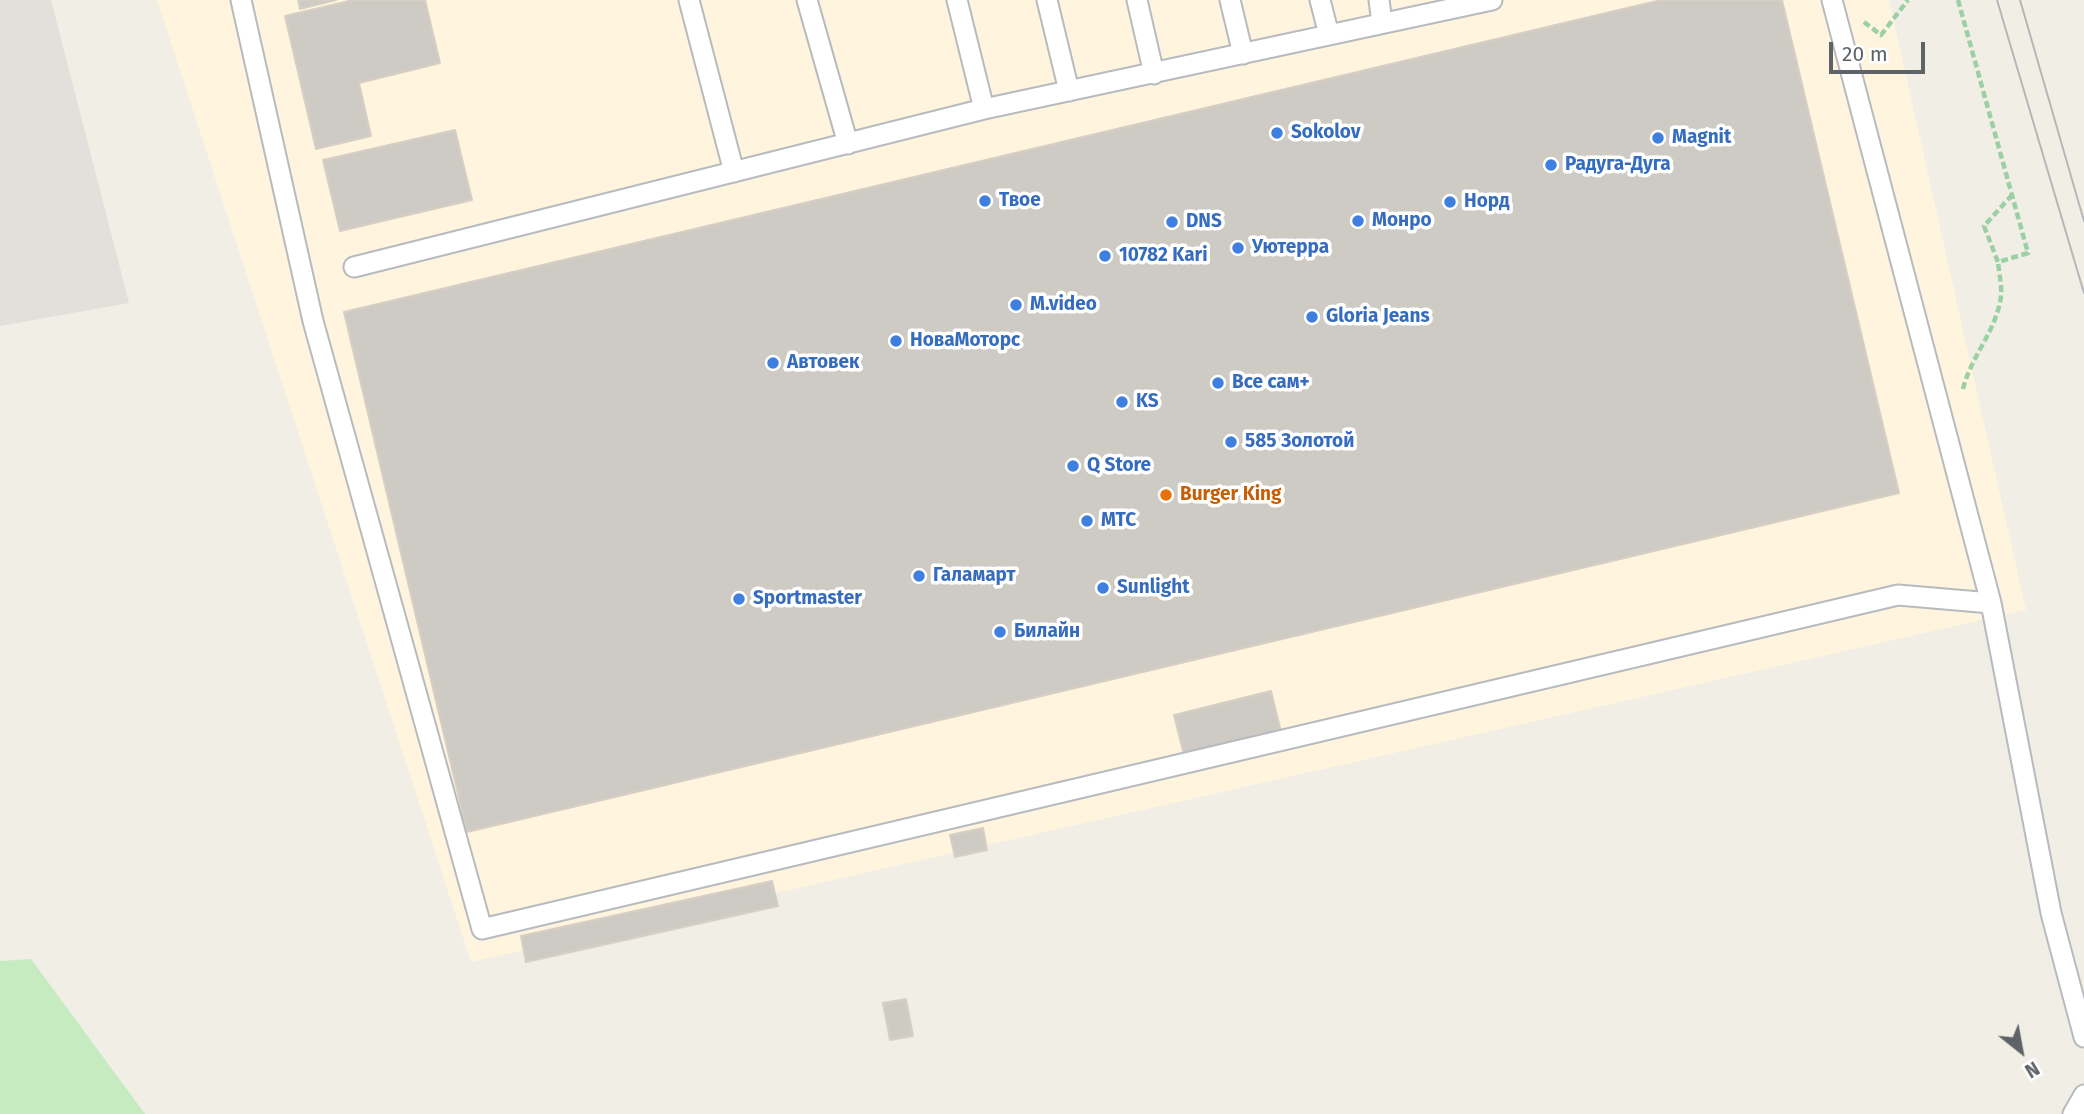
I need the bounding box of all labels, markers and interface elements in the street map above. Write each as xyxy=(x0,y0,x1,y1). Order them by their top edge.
scale bar xyxy=(1832,28,1928,72)
text: 20 m xyxy=(1842,41,1888,67)
place label: Sokolov xyxy=(1291,122,1361,144)
marker: Sokolov xyxy=(1269,125,1285,141)
place label: Magnit xyxy=(1672,127,1731,149)
marker: Magnit xyxy=(1650,130,1666,146)
place label: Радуга-Дуга xyxy=(1565,154,1671,176)
marker: Радуга-Дуга xyxy=(1543,157,1559,173)
place label: Твое xyxy=(999,190,1041,212)
place label: Норд xyxy=(1464,191,1509,213)
marker: Твое xyxy=(977,193,993,209)
marker: Норд xyxy=(1442,194,1458,210)
place label: Монро xyxy=(1372,210,1432,232)
place label: DNS xyxy=(1186,211,1222,233)
marker: Монро xyxy=(1350,213,1366,229)
marker: DNS xyxy=(1164,214,1180,230)
place label: Уютерра xyxy=(1252,237,1329,259)
marker: Уютерра xyxy=(1230,240,1246,256)
place label: 10782 Kari xyxy=(1119,245,1208,267)
marker: 10782 Kari xyxy=(1097,248,1113,264)
place label: M.video xyxy=(1030,294,1097,316)
marker: M.video xyxy=(1008,297,1024,313)
place label: Gloria Jeans xyxy=(1326,306,1430,328)
marker: Gloria Jeans xyxy=(1304,309,1320,325)
place label: НоваМоторс xyxy=(910,330,1020,352)
marker: НоваМоторс xyxy=(888,333,904,349)
place label: Автовек xyxy=(787,352,859,374)
marker: Автовек xyxy=(765,355,781,371)
place label: Все сам+ xyxy=(1232,372,1310,394)
marker: Все сам+ xyxy=(1210,375,1226,391)
place label: KS xyxy=(1136,391,1159,413)
marker: KS xyxy=(1114,394,1130,410)
place label: 585 Золотой xyxy=(1245,431,1354,453)
marker: 585 Золотой xyxy=(1223,434,1239,450)
place label: Q Store xyxy=(1087,455,1151,477)
marker: Q Store xyxy=(1065,458,1081,474)
place label: Burger King xyxy=(1180,484,1281,506)
marker: Burger King xyxy=(1158,487,1174,503)
place label: МТС xyxy=(1101,510,1136,532)
marker: МТС xyxy=(1079,513,1095,529)
place label: Галамарт xyxy=(933,565,1015,587)
marker: Галамарт xyxy=(911,568,927,584)
place label: Sunlight xyxy=(1117,577,1189,599)
marker: Sunlight xyxy=(1095,580,1111,596)
place label: Sportmaster xyxy=(753,588,862,610)
marker: Sportmaster xyxy=(731,591,747,607)
place label: Билайн xyxy=(1014,621,1080,643)
marker: Билайн xyxy=(992,624,1008,640)
north arrow xyxy=(1986,1016,2056,1086)
text: N xyxy=(2021,1056,2043,1083)

